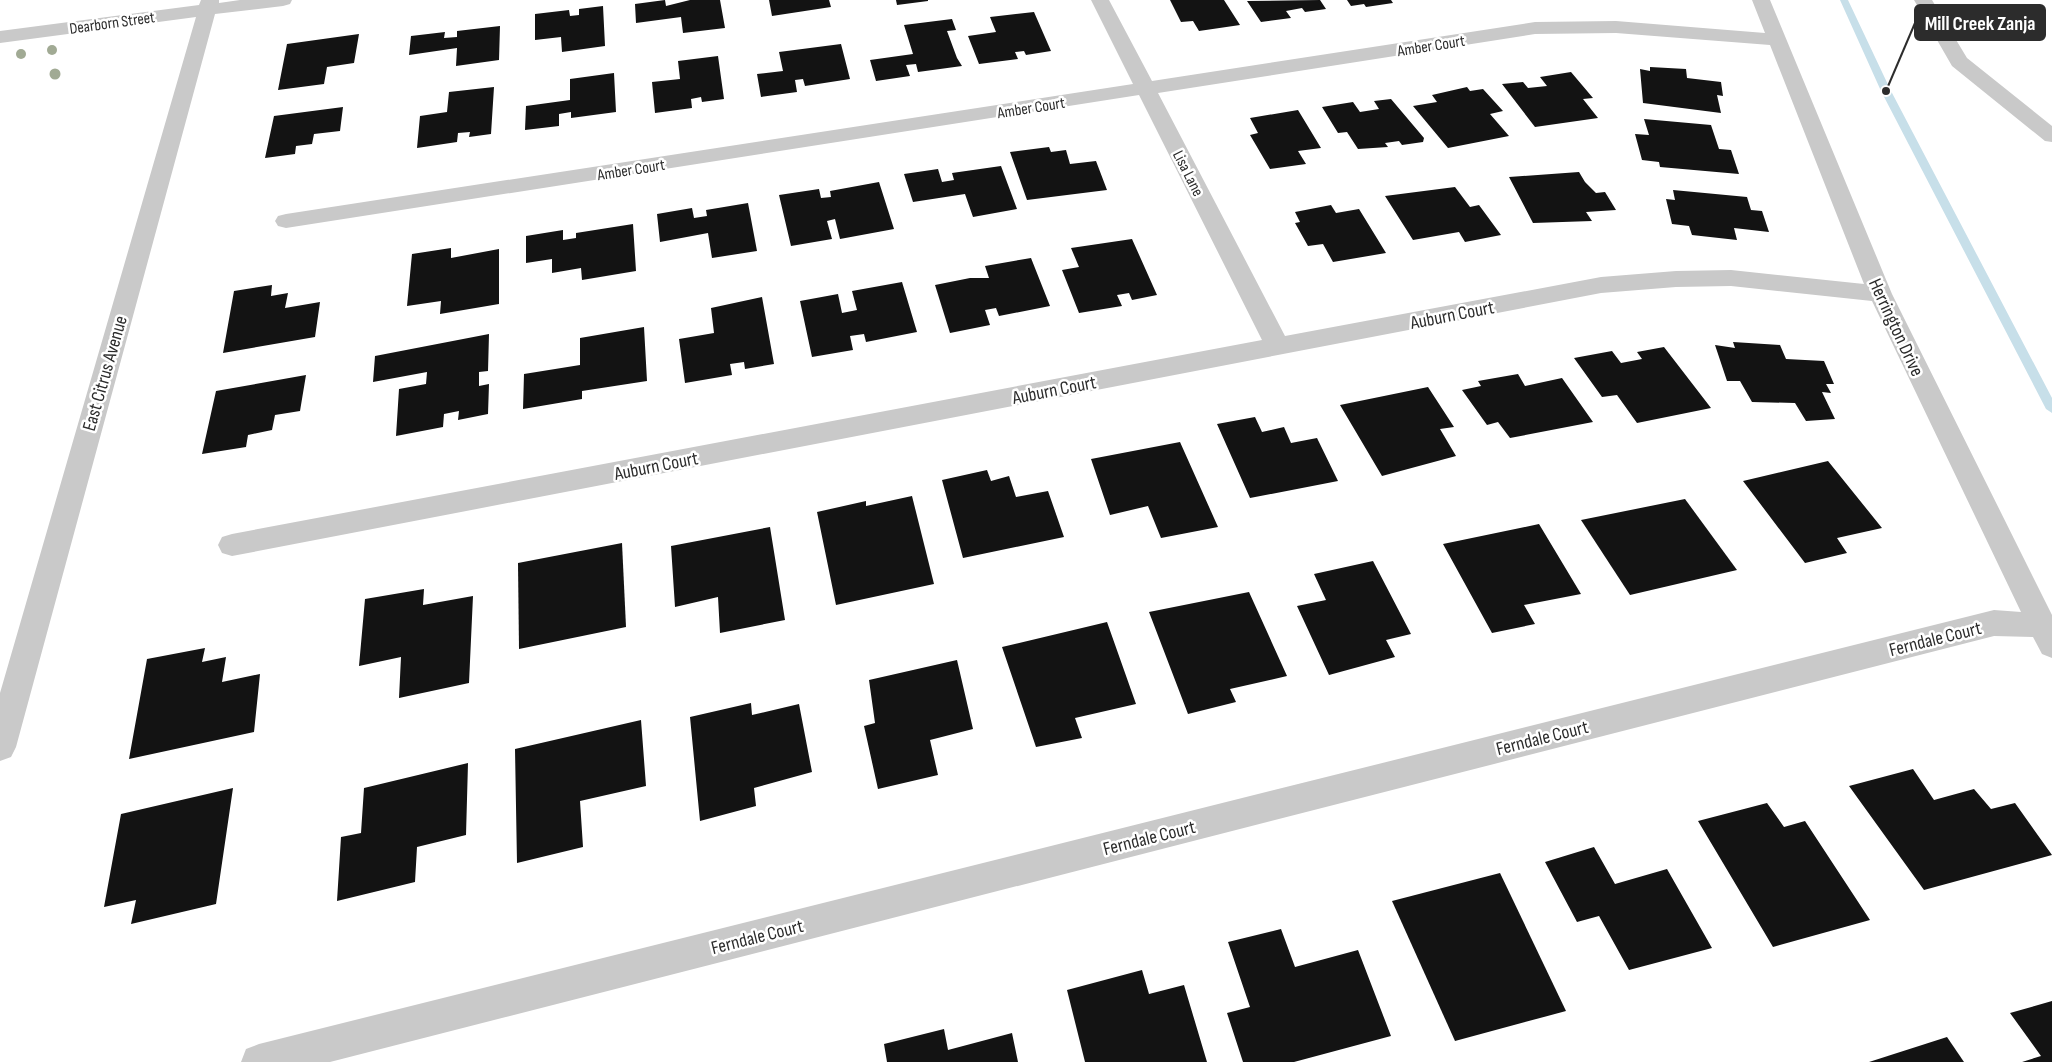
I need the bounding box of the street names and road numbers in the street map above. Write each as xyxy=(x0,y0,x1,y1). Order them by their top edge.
street label: Dearborn Street xyxy=(68,8,156,39)
street label: Amber Court xyxy=(1395,32,1467,61)
street label: Amber Court xyxy=(995,94,1067,123)
street label: Lisa Lane xyxy=(1168,148,1207,200)
street label: Amber Court xyxy=(595,156,667,185)
street label: Herrington Drive xyxy=(1863,275,1928,380)
street label: Auburn Court xyxy=(1407,296,1496,335)
street label: East Citrus Avenue xyxy=(78,313,133,434)
street label: Auburn Court xyxy=(1009,371,1098,410)
street label: Auburn Court xyxy=(611,447,700,486)
street label: Ferndale Court xyxy=(1887,617,1984,662)
street label: Ferndale Court xyxy=(1494,716,1591,761)
street label: Ferndale Court xyxy=(1101,816,1198,861)
street label: Ferndale Court xyxy=(709,915,806,960)

